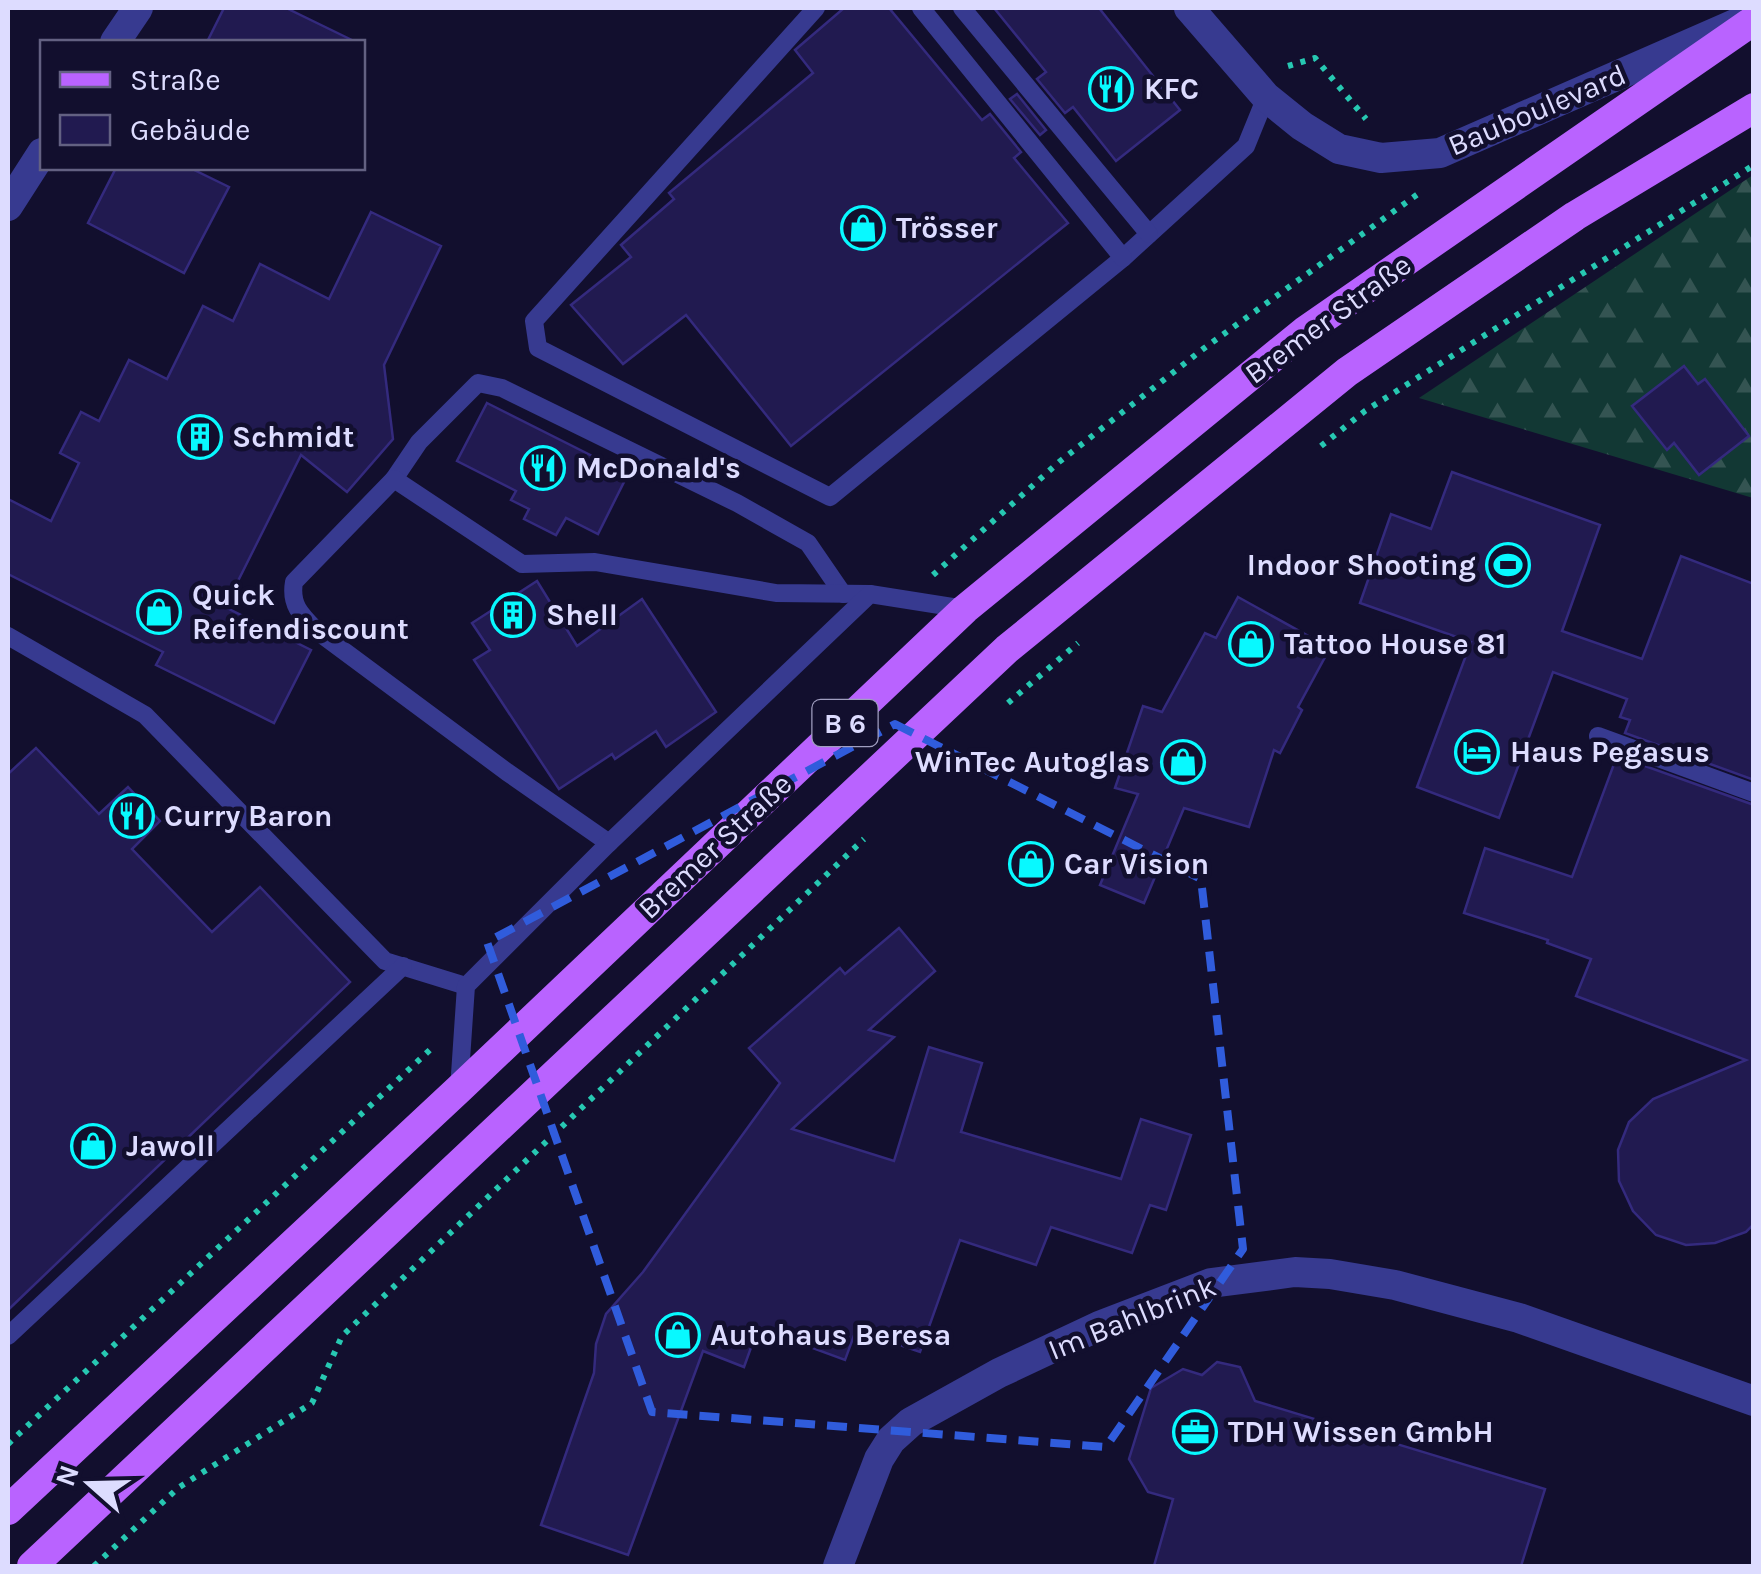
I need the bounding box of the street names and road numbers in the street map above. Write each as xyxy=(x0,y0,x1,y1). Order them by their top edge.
street label: Bauboulevard xyxy=(1443,56,1631,164)
street label: Bremer Straße xyxy=(1238,247,1418,391)
road number: B 6 xyxy=(812,700,878,746)
street label: Bremer Straße xyxy=(631,766,799,926)
street label: Im Bahlbrink xyxy=(1043,1268,1221,1368)

